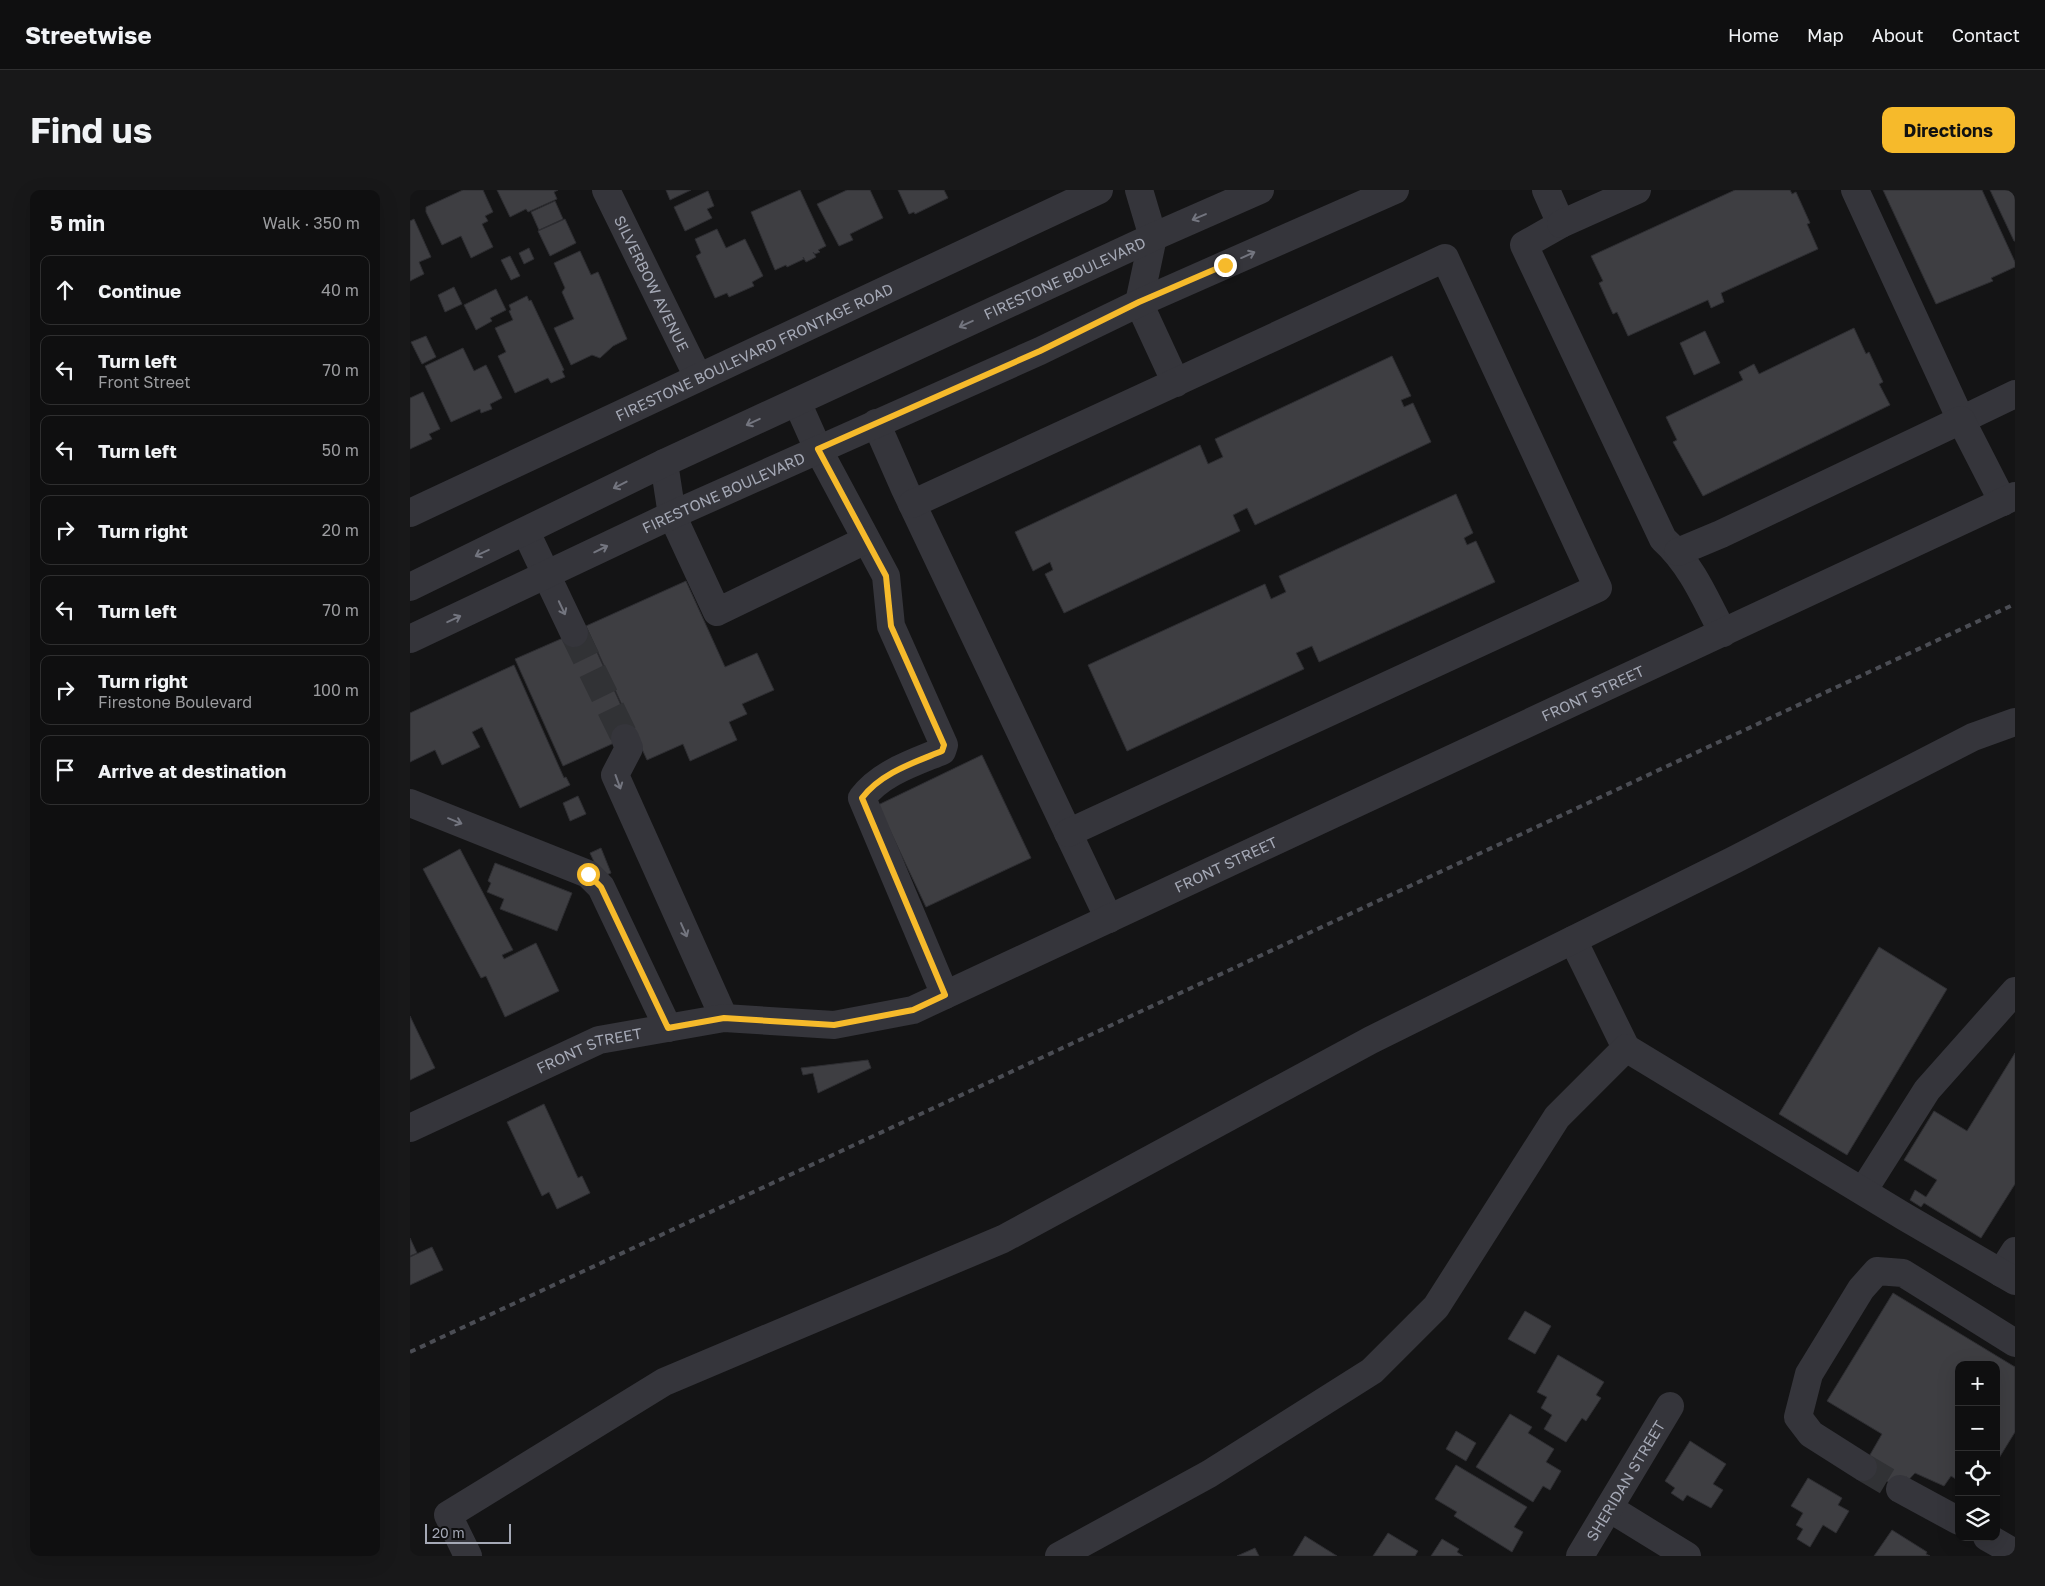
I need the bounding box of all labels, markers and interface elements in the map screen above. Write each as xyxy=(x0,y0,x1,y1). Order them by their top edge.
text: Streetwise xyxy=(25,20,152,49)
text: Home xyxy=(1728,24,1779,46)
text: Map xyxy=(1807,24,1844,46)
text: About xyxy=(1872,24,1924,46)
text: Contact xyxy=(1952,24,2020,46)
button: Directions xyxy=(1882,107,2015,153)
text: Find us xyxy=(30,109,152,151)
text: 5 min xyxy=(50,210,105,236)
street label: SILVERBOW AVENUE xyxy=(611,212,693,354)
one-way arrow xyxy=(1192,212,1207,222)
text: Walk · 350 m xyxy=(263,213,360,233)
street label: FIRESTONE BOULEVARD xyxy=(981,233,1148,323)
one-way arrow xyxy=(1240,249,1255,259)
route end xyxy=(1214,254,1237,277)
icon: ahead xyxy=(51,276,79,304)
text: Continue xyxy=(98,279,181,302)
street label: FIRESTONE BOULEVARD FRONTAGE ROAD xyxy=(612,279,896,425)
text: 40 m xyxy=(321,280,359,300)
one-way arrow xyxy=(959,319,974,329)
text: Turn left xyxy=(98,349,177,372)
icon: left xyxy=(51,356,79,384)
text: 70 m xyxy=(322,360,359,380)
text: Front Street xyxy=(98,372,191,392)
one-way arrow xyxy=(746,418,761,428)
icon: left xyxy=(51,436,79,464)
text: Turn left xyxy=(98,439,177,462)
text: 50 m xyxy=(322,440,359,460)
street label: FIRESTONE BOULEVARD xyxy=(639,448,807,537)
one-way arrow xyxy=(613,481,628,490)
icon: right xyxy=(51,516,79,544)
text: Turn right xyxy=(98,519,188,542)
text: 20 m xyxy=(322,520,359,540)
one-way arrow xyxy=(593,544,608,553)
one-way arrow xyxy=(475,549,490,558)
icon: left xyxy=(51,596,79,624)
text: Turn left xyxy=(98,599,177,622)
text: 70 m xyxy=(322,600,359,620)
one-way arrow xyxy=(558,600,567,615)
one-way arrow xyxy=(446,613,461,623)
street label: FRONT STREET xyxy=(1538,661,1647,725)
text: Turn right xyxy=(98,669,188,692)
icon: right xyxy=(51,676,79,704)
text: 100 m xyxy=(313,680,359,700)
text: Firestone Boulevard xyxy=(98,692,252,712)
icon: arrive xyxy=(51,756,79,784)
text: Arrive at destination xyxy=(98,759,286,782)
one-way arrow xyxy=(614,774,623,789)
one-way arrow xyxy=(447,817,462,827)
street label: FRONT STREET xyxy=(1171,832,1280,896)
route start xyxy=(577,863,600,886)
one-way arrow xyxy=(680,922,690,937)
street label: FRONT STREET xyxy=(533,1024,643,1077)
map controls xyxy=(1955,1361,2000,1541)
button: + xyxy=(1955,1361,2000,1406)
button: − xyxy=(1955,1406,2000,1451)
street label: SHERIDAN STREET xyxy=(1582,1417,1668,1544)
button: locate xyxy=(1955,1451,2000,1496)
button: layers xyxy=(1955,1496,2000,1541)
scale bar xyxy=(425,1521,511,1544)
text: 20 m xyxy=(432,1524,465,1541)

